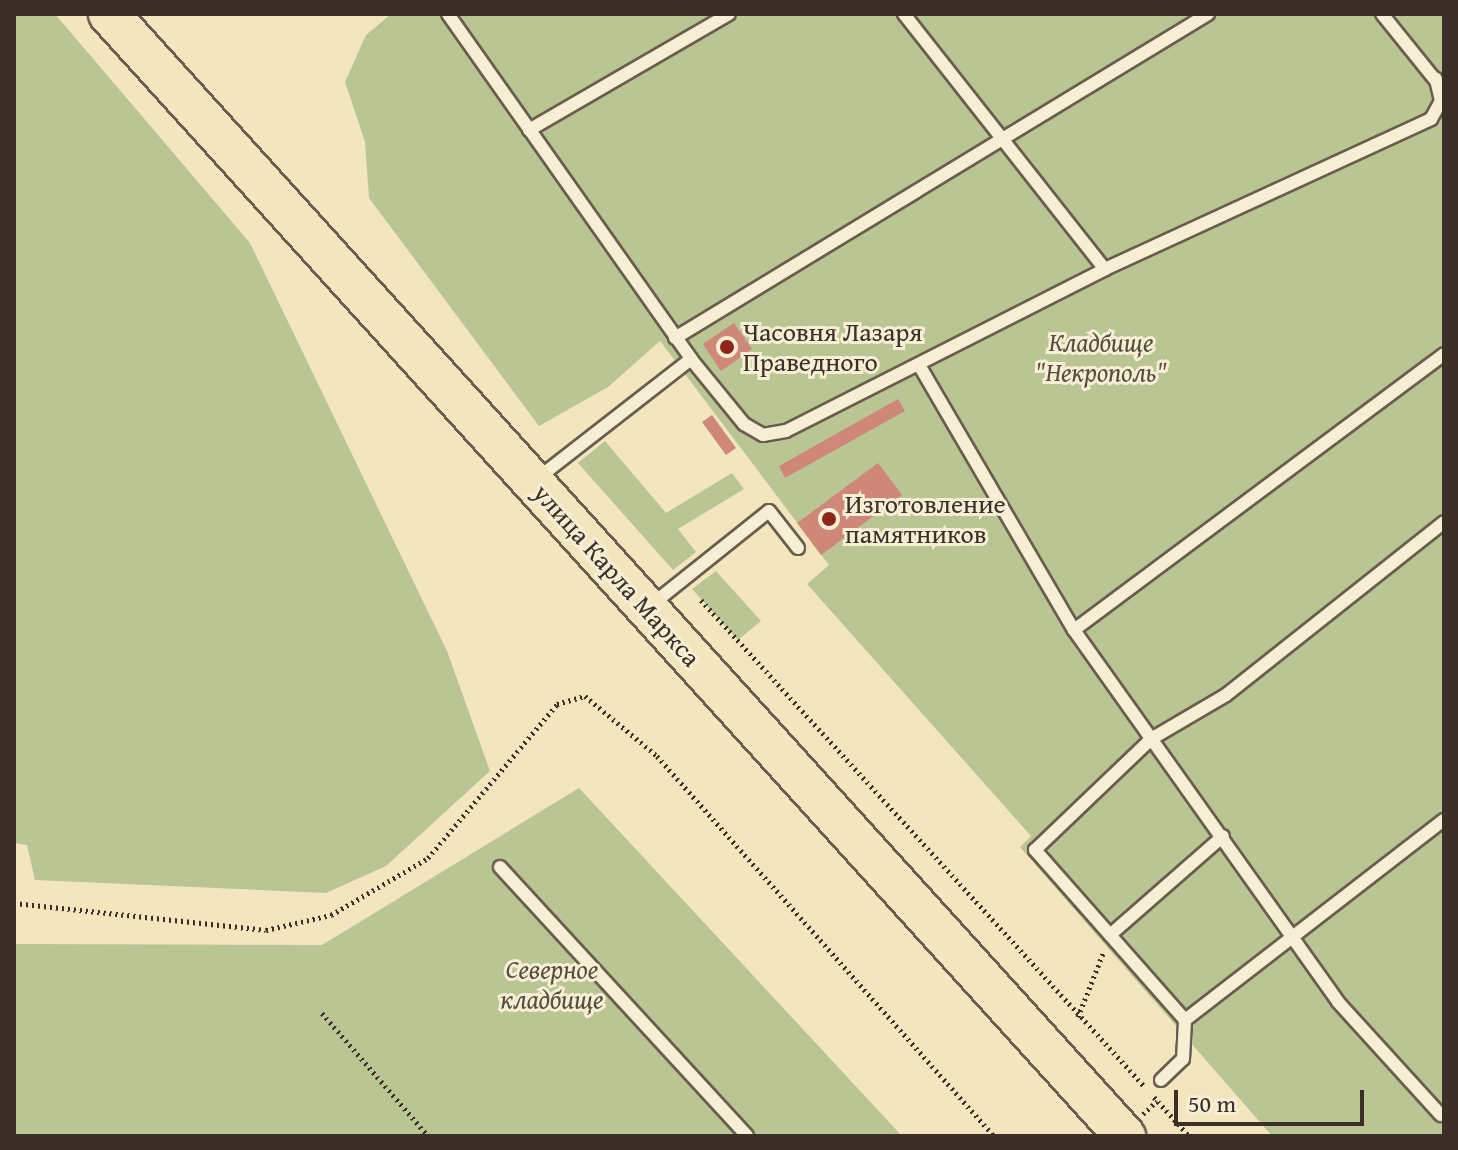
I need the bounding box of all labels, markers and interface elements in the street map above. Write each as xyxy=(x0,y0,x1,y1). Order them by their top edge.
place label: Часовня Лазаря Праведного xyxy=(743,316,922,378)
park label: Кладбище "Некрополь" xyxy=(1035,326,1167,388)
marker: Часовня Лазаря Праведного xyxy=(718,338,736,356)
street label: улица Карла Маркса xyxy=(527,477,707,673)
place label: Изготовление памятников xyxy=(845,488,1006,550)
marker: Изготовление памятников xyxy=(820,510,838,528)
park label: Северное кладбище xyxy=(500,953,604,1014)
scale bar xyxy=(1178,1074,1368,1124)
text: 50 m xyxy=(1188,1086,1236,1121)

